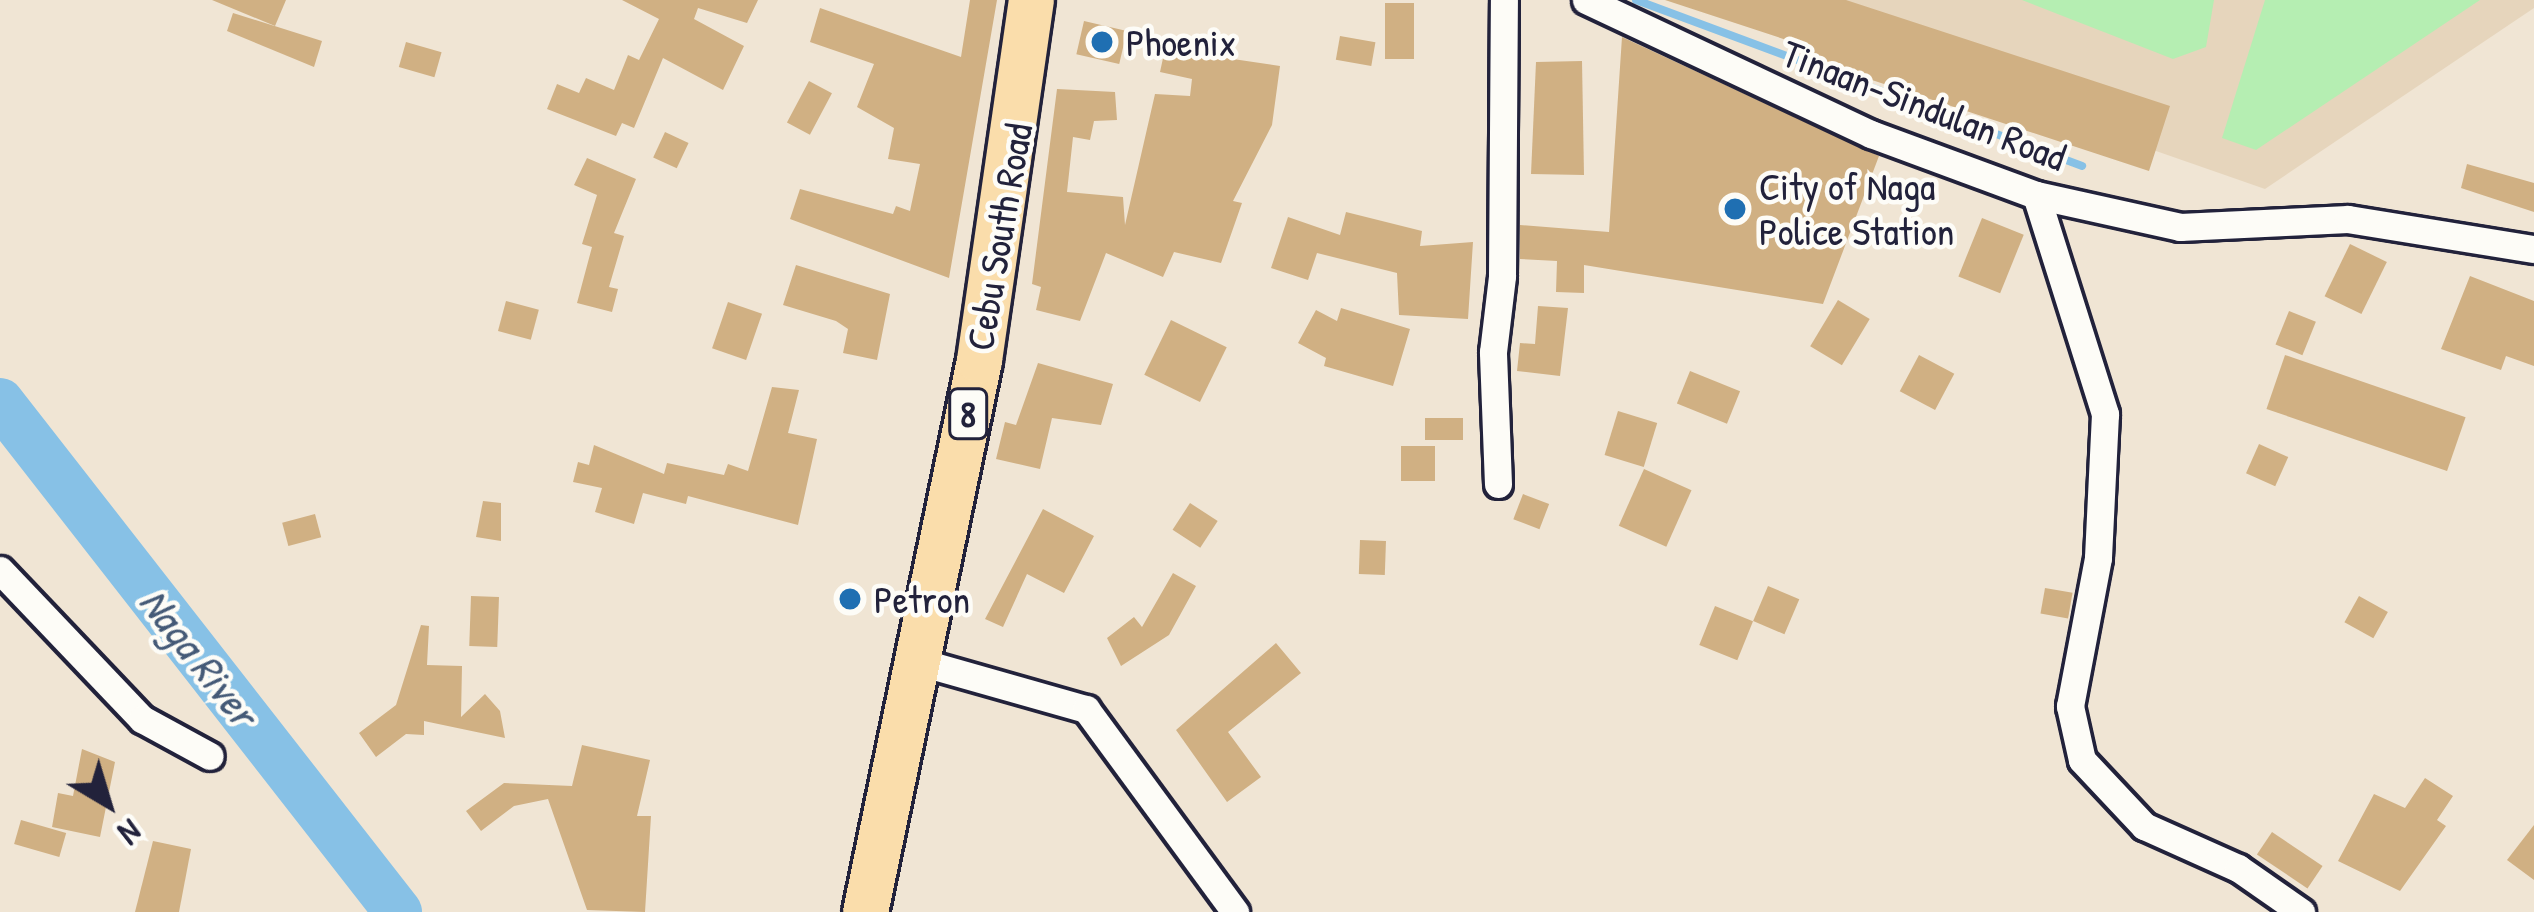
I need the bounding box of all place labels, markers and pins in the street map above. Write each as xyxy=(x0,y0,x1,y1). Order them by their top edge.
place label: Phoenix xyxy=(1126,19,1236,65)
marker: Phoenix xyxy=(1089,29,1115,55)
place label: City of Naga Police Station xyxy=(1759,164,1954,255)
marker: City of Naga Police Station xyxy=(1722,196,1748,222)
place label: Petron xyxy=(874,576,970,622)
marker: Petron xyxy=(837,586,863,612)

